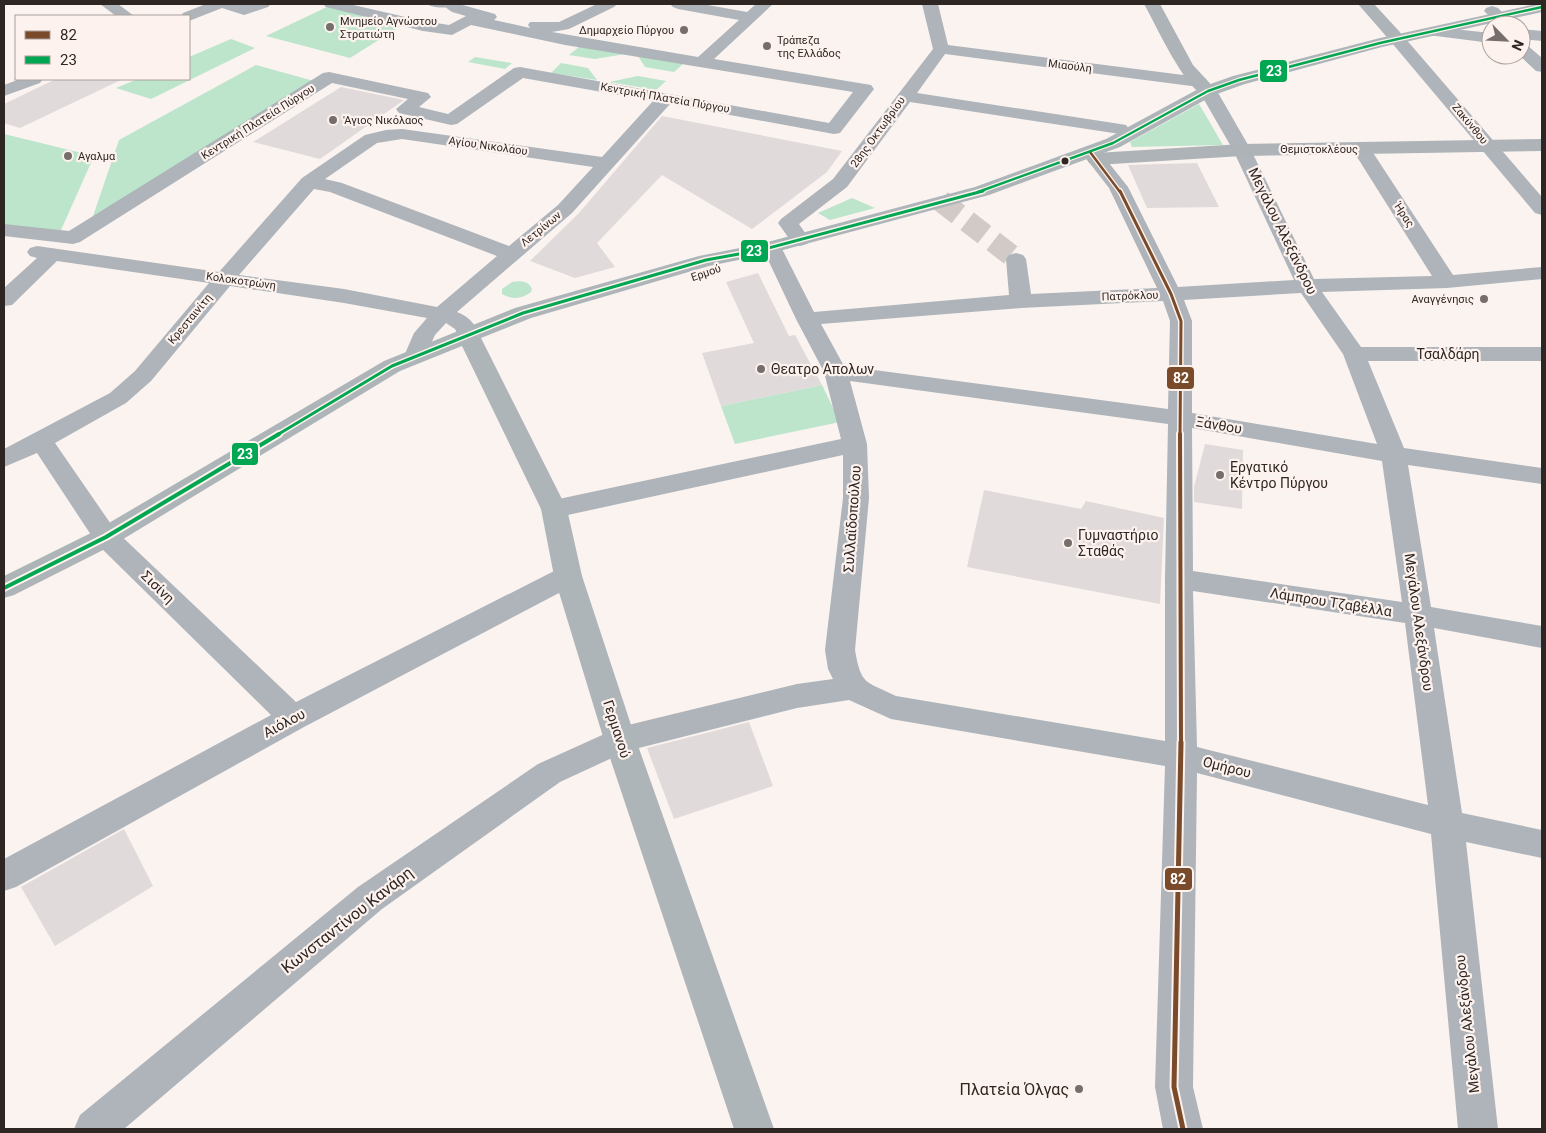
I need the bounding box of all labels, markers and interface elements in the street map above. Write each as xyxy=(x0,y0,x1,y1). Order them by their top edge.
legend xyxy=(15,15,190,80)
place label: Μνημείο Αγνώστου Στρατιώτη xyxy=(340,15,437,41)
north arrow xyxy=(1481,15,1531,65)
marker: Μνημείο Αγνώστου Στρατιώτη xyxy=(324,21,336,33)
place label: Δημαρχείο Πύργου xyxy=(579,24,674,37)
marker: Δημαρχείο Πύργου xyxy=(678,24,690,36)
text: 82 xyxy=(60,26,77,44)
place label: Τράπεζα της Ελλάδος xyxy=(777,34,841,60)
text: N xyxy=(1509,38,1527,53)
marker: Τράπεζα της Ελλάδος xyxy=(761,40,773,52)
text: 23 xyxy=(60,51,77,69)
street label: Μιαούλη xyxy=(1047,57,1093,75)
line badge: 23 xyxy=(1259,59,1288,83)
text: 23 xyxy=(1266,63,1282,79)
street label: Κεντρική Πλατεία Πύργου xyxy=(599,80,731,116)
street label: Κεντρική Πλατεία Πύργου xyxy=(199,82,317,162)
street label: 28ης Οκτωβρίου xyxy=(848,94,908,170)
street label: Ζακύνθου xyxy=(1449,101,1491,147)
marker: 'Αγιος Νικόλαος xyxy=(327,114,339,126)
place label: 'Αγιος Νικόλαος xyxy=(343,114,424,127)
street label: Αγίου Νικολάου xyxy=(448,134,528,158)
street label: Θεμιστοκλέους xyxy=(1280,143,1358,156)
marker: Αγαλμα xyxy=(62,150,74,162)
place label: Αγαλμα xyxy=(78,150,116,163)
unlabelled marker xyxy=(1060,156,1070,166)
street label: Μεγάλου Αλεξάνδρου xyxy=(1245,165,1321,297)
street label: Ήρας xyxy=(1391,199,1417,230)
street label: Λετρίνων xyxy=(518,208,564,249)
line badge: 23 xyxy=(740,239,769,263)
text: 23 xyxy=(746,243,762,259)
street label: Ερμού xyxy=(689,262,723,284)
street label: Κολοκοτρώνη xyxy=(205,270,277,292)
street label: Πατρόκλου xyxy=(1101,289,1159,303)
street label: Κρεσταινίτη xyxy=(165,291,215,347)
place label: Αναγγένησις xyxy=(1411,293,1474,306)
marker: Αναγγένησις xyxy=(1478,293,1490,305)
street label: Τσαλδάρη xyxy=(1416,346,1480,362)
place label: Θεατρο Απολων xyxy=(771,361,874,377)
marker: Θεατρο Απολων xyxy=(755,363,767,375)
line badge: 82 xyxy=(1166,366,1195,390)
text: 82 xyxy=(1173,370,1189,386)
street label: Ξάνθου xyxy=(1195,413,1243,437)
line badge: 23 xyxy=(231,442,259,466)
text: 23 xyxy=(237,446,253,462)
place label: Εργατικό Κέντρο Πύργου xyxy=(1230,459,1328,491)
street label: Συλλαϊδοπούλου xyxy=(840,465,864,573)
marker: Εργατικό Κέντρο Πύργου xyxy=(1214,469,1226,481)
place label: Γυμναστήριο Σταθάς xyxy=(1078,527,1158,559)
marker: Γυμναστήριο Σταθάς xyxy=(1062,537,1074,549)
street label: Μεγάλου Αλεξάνδρου xyxy=(1401,552,1437,692)
street label: Σισίνη xyxy=(138,567,178,607)
street label: Λάμπρου Τζαβέλλα xyxy=(1269,584,1393,620)
street label: Γερμανού xyxy=(600,698,634,760)
street label: Αιόλου xyxy=(260,705,308,741)
street label: Ομήρου xyxy=(1201,753,1253,781)
street label: Κωνσταντίνου Κανάρη xyxy=(277,863,417,977)
line badge: 82 xyxy=(1164,867,1193,891)
text: 82 xyxy=(1170,871,1186,887)
street label: Μεγάλου Αλεξάνδρου xyxy=(1452,954,1482,1094)
place label: Πλατεία Όλγας xyxy=(960,1080,1069,1099)
marker: Πλατεία Όλγας xyxy=(1073,1083,1085,1095)

